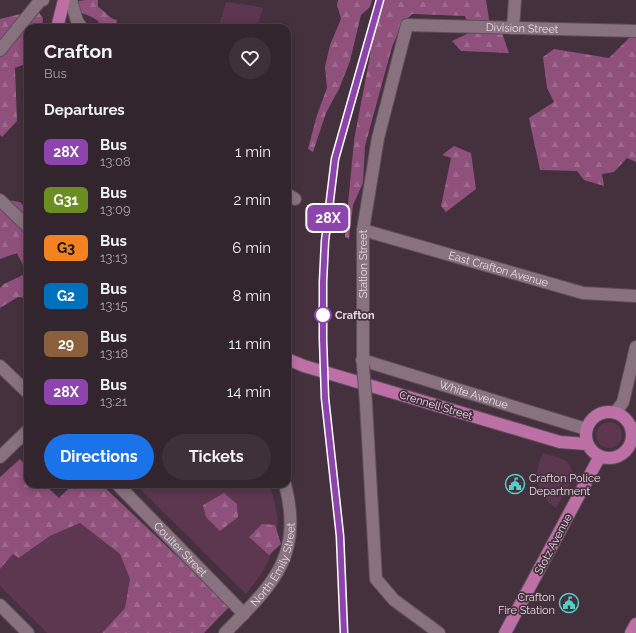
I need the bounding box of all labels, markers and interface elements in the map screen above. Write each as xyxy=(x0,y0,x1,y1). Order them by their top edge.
street label: Division Street xyxy=(486,21,559,36)
button: heart xyxy=(229,37,271,79)
text: Crafton xyxy=(44,40,112,62)
text: Bus xyxy=(44,66,67,81)
text: Departures xyxy=(44,101,125,119)
text: Bus xyxy=(100,136,127,154)
text: 1 min xyxy=(235,143,271,161)
text: 28X xyxy=(53,144,79,160)
text: 13:08 xyxy=(100,154,131,169)
text: Bus xyxy=(100,184,127,202)
text: 2 min xyxy=(234,191,271,209)
text: G31 xyxy=(54,192,78,208)
text: 13:09 xyxy=(100,202,131,217)
line badge: 28X xyxy=(305,205,351,231)
text: 28X xyxy=(315,210,341,226)
street label: Station Street xyxy=(357,229,370,298)
text: Bus xyxy=(100,232,127,250)
text: 6 min xyxy=(232,239,271,257)
text: G3 xyxy=(57,240,75,256)
street label: East Crafton Avenue xyxy=(447,249,550,290)
text: 13:13 xyxy=(100,250,127,265)
text: Bus xyxy=(100,280,127,298)
text: 8 min xyxy=(232,287,271,305)
text: G2 xyxy=(57,288,75,304)
text: 13:15 xyxy=(100,298,128,313)
marker: Crafton xyxy=(314,306,332,324)
place label: Crafton xyxy=(335,309,375,322)
text: Bus xyxy=(100,328,127,346)
text: 11 min xyxy=(229,335,271,353)
text: 29 xyxy=(58,336,74,352)
text: 13:18 xyxy=(100,346,128,361)
text: Bus xyxy=(100,376,127,394)
street label: White Avenue xyxy=(438,378,510,412)
text: 14 min xyxy=(227,383,271,401)
text: 28X xyxy=(53,384,79,400)
street label: Crennell Street xyxy=(398,388,474,423)
text: 13:21 xyxy=(100,394,127,409)
button: Directions xyxy=(44,434,154,480)
button: Tickets xyxy=(162,434,271,480)
place label: Crafton Police Department xyxy=(529,472,601,498)
public building icon: Crafton Police Department xyxy=(504,473,526,495)
street label: Stotz Avenue xyxy=(532,511,575,577)
street label: Coulter Street xyxy=(151,520,210,579)
street label: North Emily Street xyxy=(248,522,298,609)
place label: Crafton Fire Station xyxy=(498,591,555,617)
public building icon: Crafton Fire Station xyxy=(558,592,580,614)

